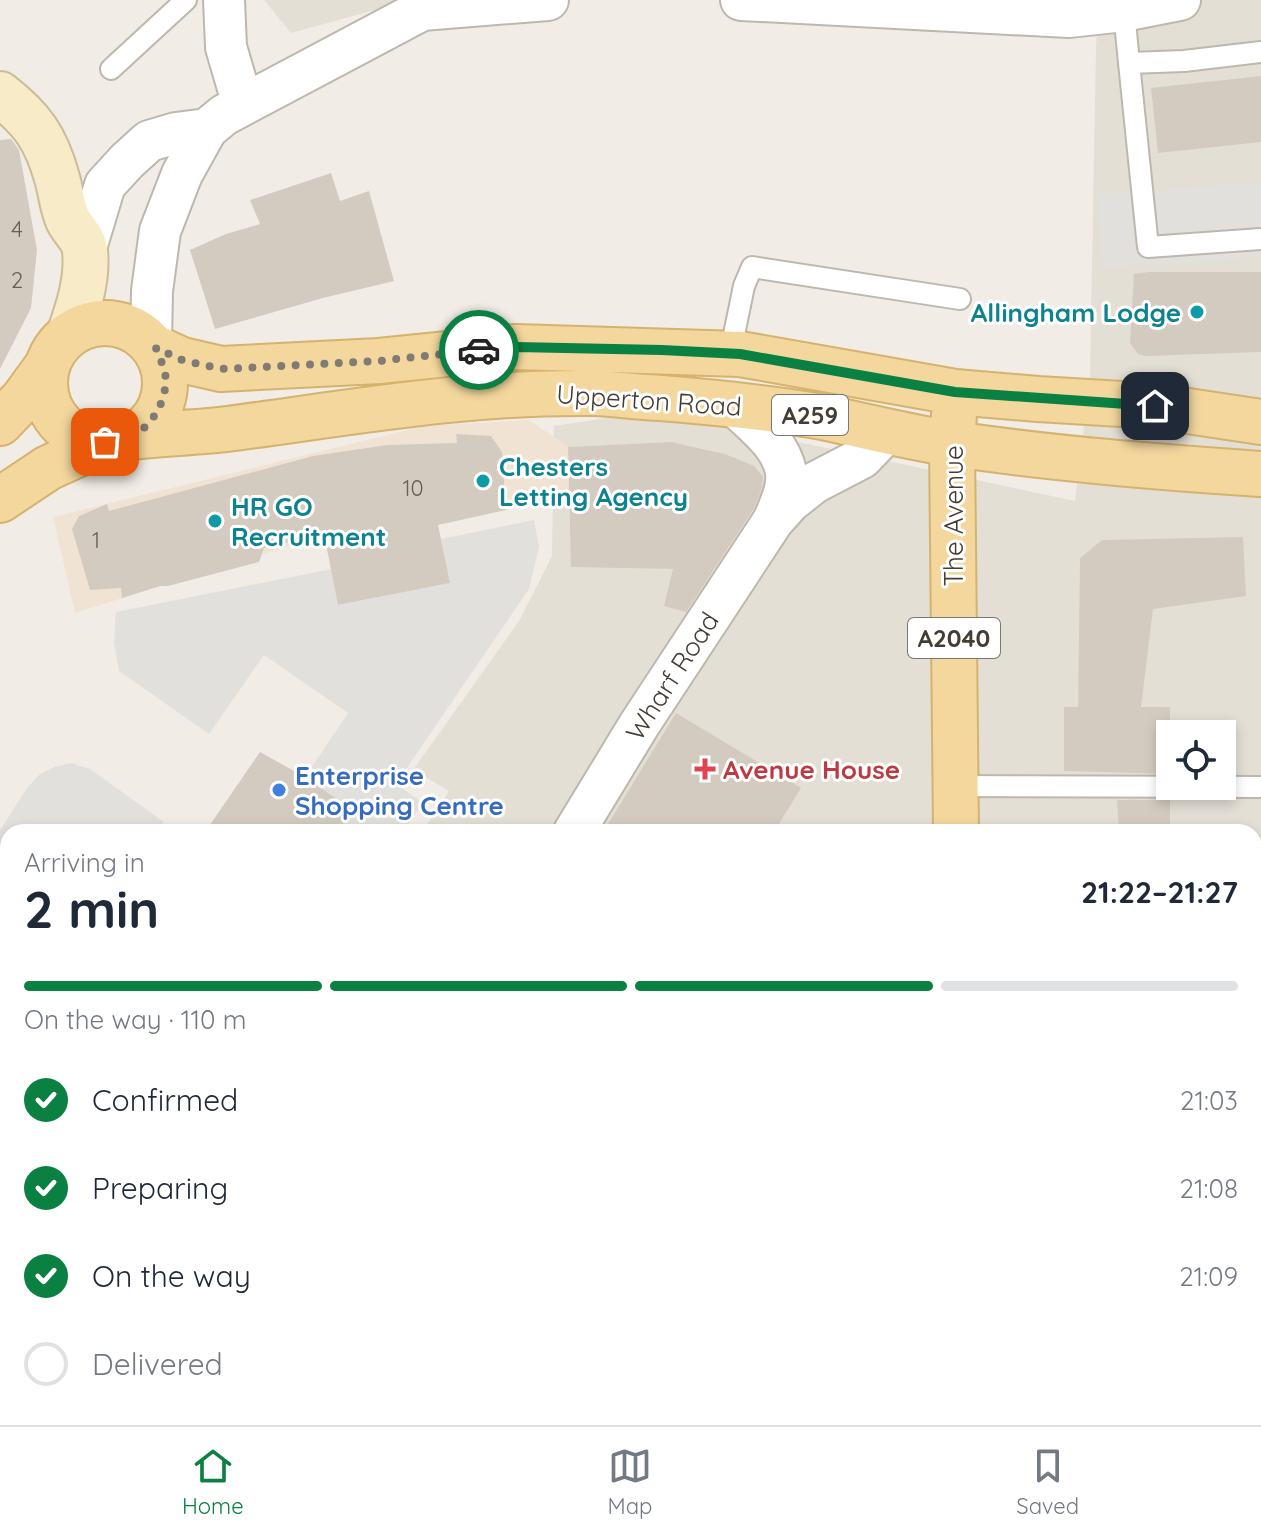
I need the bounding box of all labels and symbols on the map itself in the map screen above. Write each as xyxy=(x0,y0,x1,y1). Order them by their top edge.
house number: 4 xyxy=(11,215,23,243)
house number: 2 xyxy=(11,266,23,294)
place label: Allingham Lodge xyxy=(971,296,1181,329)
marker: Allingham Lodge xyxy=(1188,303,1206,321)
courier xyxy=(439,310,519,390)
pin xyxy=(1121,372,1189,440)
street label: Upperton Road xyxy=(555,377,743,423)
road number: A259 xyxy=(772,395,848,435)
pin xyxy=(71,408,139,476)
street label: The Avenue xyxy=(937,445,970,587)
place label: Chesters Letting Agency xyxy=(499,450,688,513)
marker: Chesters Letting Agency xyxy=(474,472,492,490)
house number: 10 xyxy=(402,474,424,502)
place label: HR GO Recruitment xyxy=(231,490,386,553)
marker: HR GO Recruitment xyxy=(206,512,224,530)
house number: 1 xyxy=(92,526,100,554)
street label: Wharf Road xyxy=(618,606,726,746)
road number: A2040 xyxy=(908,618,1000,658)
place label: Avenue House xyxy=(723,753,900,786)
marker: Avenue House xyxy=(694,758,716,780)
place label: Enterprise Shopping Centre xyxy=(295,759,504,822)
marker: Enterprise Shopping Centre xyxy=(270,781,288,799)

